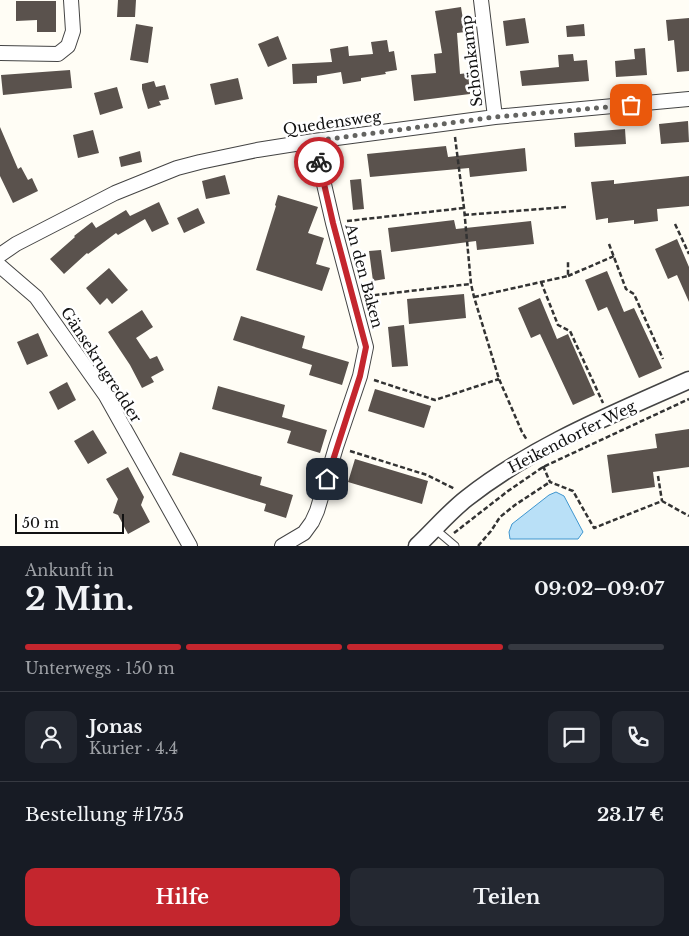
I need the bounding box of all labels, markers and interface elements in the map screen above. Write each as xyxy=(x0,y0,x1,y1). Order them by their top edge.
street label: Schönkamp xyxy=(456,14,487,108)
pin xyxy=(610,84,652,126)
icon: bag xyxy=(617,91,645,119)
street label: Quedensweg xyxy=(282,106,383,139)
courier xyxy=(294,137,344,187)
icon: bike xyxy=(305,148,333,176)
street label: An den Baken xyxy=(341,221,388,330)
street label: Gänsekrugredder xyxy=(57,303,146,427)
street label: Heikendorfer Weg xyxy=(505,396,640,477)
pin xyxy=(306,458,348,500)
icon: home xyxy=(313,465,341,493)
scale bar xyxy=(15,511,124,534)
text: 50 m xyxy=(22,514,59,532)
text: Ankunft in xyxy=(25,560,114,580)
text: 09:02–09:07 xyxy=(534,577,664,600)
text: 2 Min. xyxy=(25,579,134,619)
text: Unterwegs · 150 m xyxy=(25,658,175,678)
button: person xyxy=(25,711,77,763)
button: chat xyxy=(548,711,600,763)
button: phone xyxy=(612,711,664,763)
text: Jonas xyxy=(89,715,142,738)
text: Kurier · 4.4 xyxy=(89,738,178,758)
text: Bestellung #1755 xyxy=(25,803,184,826)
text: 23.17 € xyxy=(597,803,664,826)
button: Hilfe xyxy=(25,868,340,926)
button: Teilen xyxy=(350,868,664,926)

